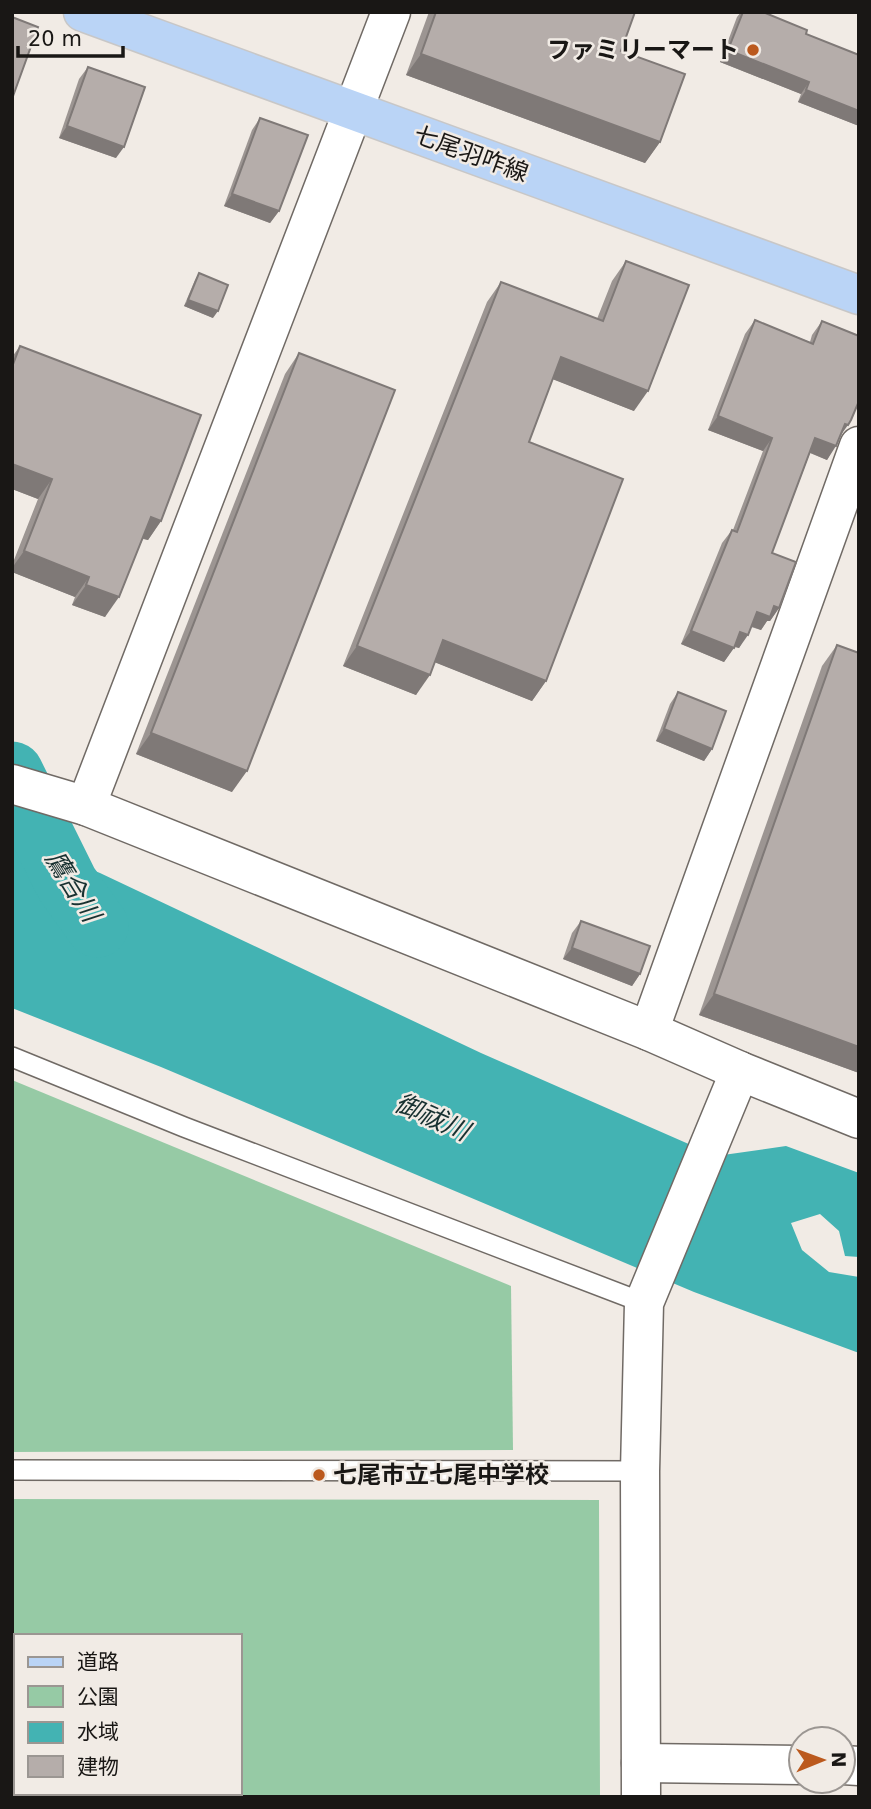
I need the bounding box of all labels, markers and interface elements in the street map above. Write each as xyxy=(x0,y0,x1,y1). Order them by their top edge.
scale bar xyxy=(18,14,122,58)
text: 20 m xyxy=(28,27,82,51)
place label: ファミリーマート xyxy=(547,36,739,64)
marker: ファミリーマート xyxy=(745,42,761,58)
street label: 七尾羽咋線 xyxy=(410,120,532,188)
water label: 鷹合川 xyxy=(40,845,108,930)
water label: 御祓川 xyxy=(390,1087,476,1148)
place label: 七尾市立七尾中学校 xyxy=(333,1461,549,1489)
marker: 七尾市立七尾中学校 xyxy=(311,1467,327,1483)
legend xyxy=(14,1634,242,1795)
text: 道路 xyxy=(77,1650,119,1674)
text: 公園 xyxy=(77,1685,119,1709)
text: 水域 xyxy=(77,1720,119,1744)
north arrow xyxy=(787,1725,857,1795)
text: N xyxy=(828,1752,850,1768)
text: 建物 xyxy=(77,1755,119,1779)

